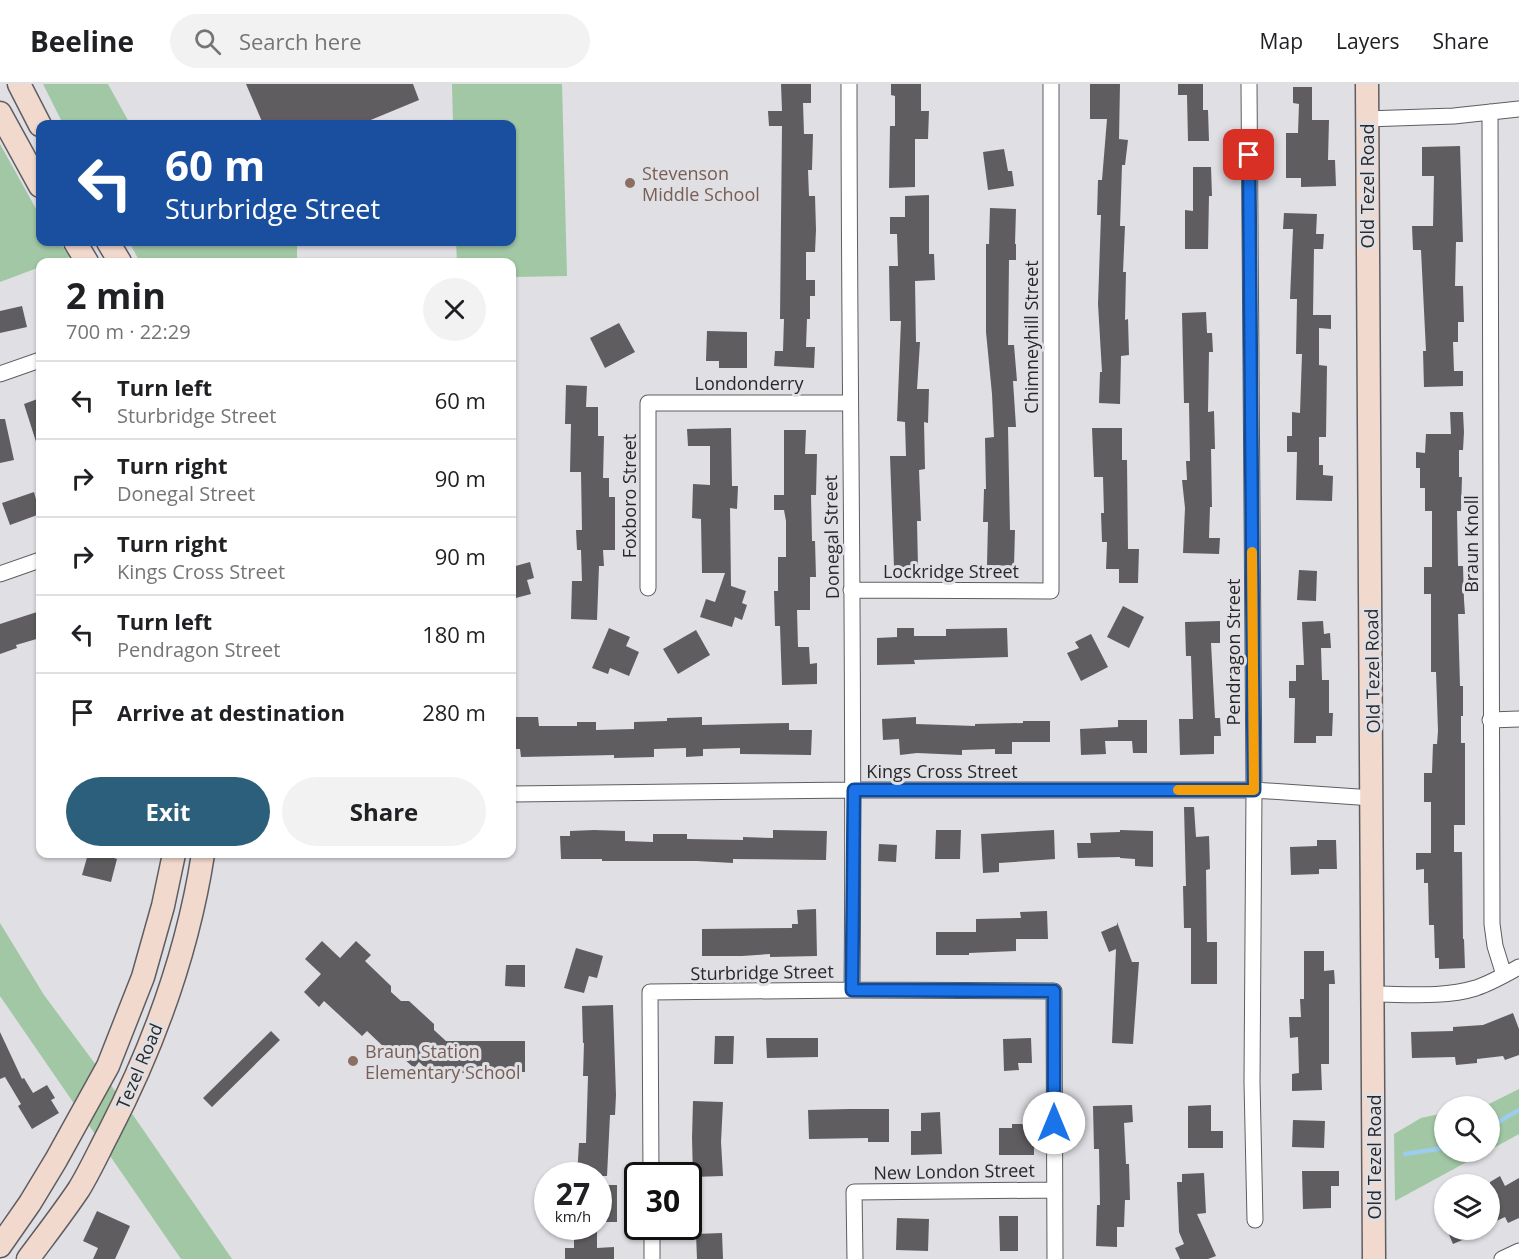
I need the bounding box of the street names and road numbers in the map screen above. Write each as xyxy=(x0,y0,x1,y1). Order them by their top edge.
street label: Old Tezel Road xyxy=(1355,124,1379,248)
street label: Chimneyhill Street xyxy=(1019,260,1043,414)
street label: Londonderry xyxy=(695,371,804,395)
street label: Foxboro Street xyxy=(617,434,641,558)
street label: Donegal Street xyxy=(818,475,844,599)
street label: Braun Knoll xyxy=(1459,495,1483,593)
street label: Lockridge Street xyxy=(883,559,1019,583)
street label: Pendragon Street xyxy=(1221,579,1245,725)
street label: Old Tezel Road xyxy=(1359,608,1385,734)
street label: Kings Cross Street xyxy=(866,759,1018,783)
street label: Sturbridge Street xyxy=(690,959,834,985)
street label: Tezel Road xyxy=(110,1020,168,1112)
street label: Old Tezel Road xyxy=(1362,1095,1386,1219)
street label: New London Street xyxy=(873,1158,1035,1184)

